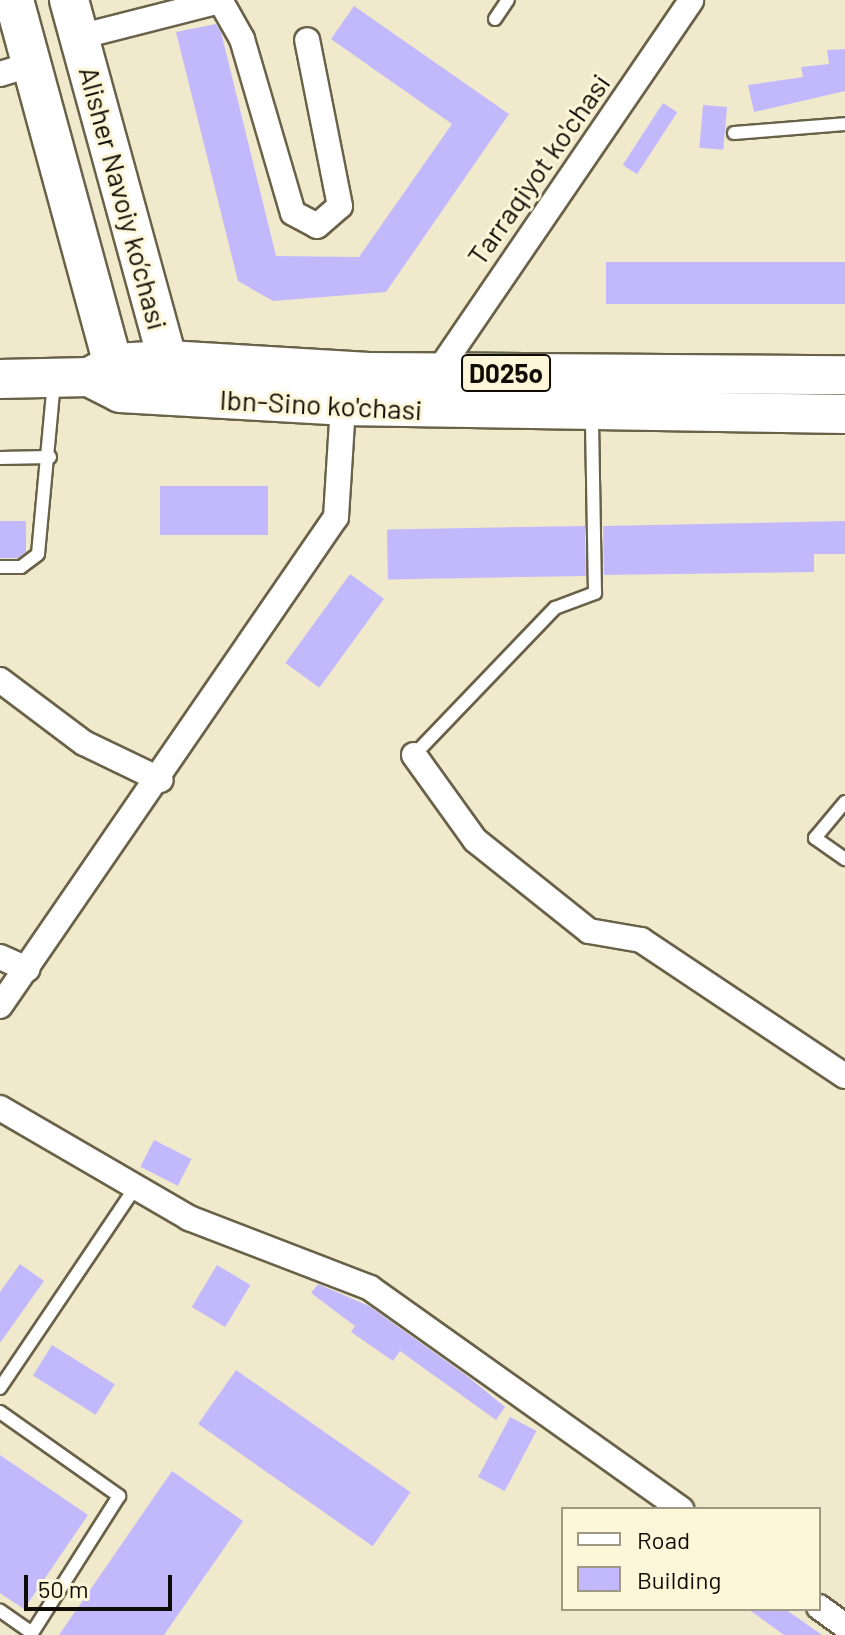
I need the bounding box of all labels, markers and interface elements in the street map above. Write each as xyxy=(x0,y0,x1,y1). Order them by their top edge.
street label: Alisher Navoiy ko’chasi xyxy=(73,63,175,333)
street label: Tarraqiyot ko'chasi xyxy=(460,67,616,271)
road number: D025o xyxy=(460,351,552,395)
street label: Ibn-Sino ko'chasi xyxy=(219,382,423,426)
legend xyxy=(561,1507,821,1611)
text: Road xyxy=(637,1525,690,1554)
scale bar xyxy=(28,1559,176,1609)
text: Building xyxy=(637,1565,721,1594)
text: 50 m xyxy=(38,1574,89,1603)

